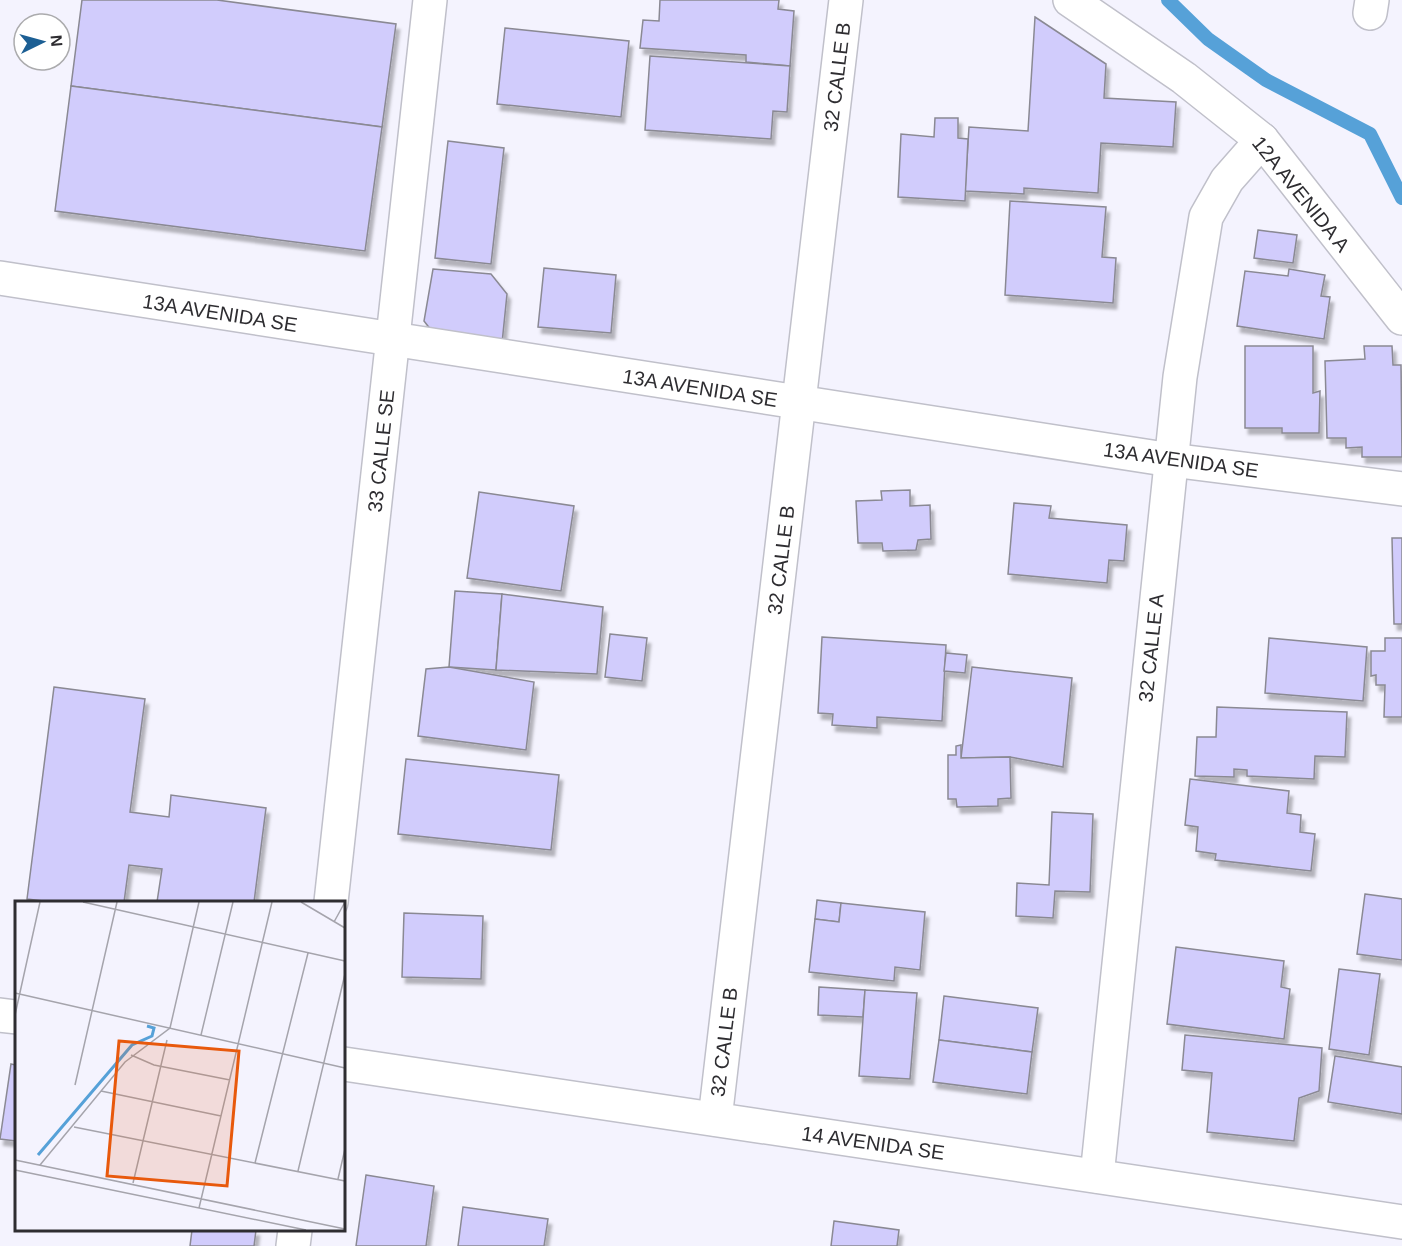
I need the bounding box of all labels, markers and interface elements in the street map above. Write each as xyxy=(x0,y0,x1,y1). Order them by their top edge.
north arrow xyxy=(12,12,72,72)
street label: 32 CALLE B xyxy=(819,21,855,133)
text: N xyxy=(47,34,65,47)
street label: 12A AVENIDA A xyxy=(1248,132,1355,257)
street label: 13A AVENIDA SE xyxy=(141,290,299,336)
street label: 13A AVENIDA SE xyxy=(621,365,779,411)
street label: 33 CALLE SE xyxy=(364,388,398,514)
street label: 13A AVENIDA SE xyxy=(1102,438,1260,482)
street label: 32 CALLE B xyxy=(763,504,799,616)
street label: 32 CALLE A xyxy=(1134,592,1168,703)
inset map xyxy=(15,901,345,1231)
street label: 32 CALLE B xyxy=(706,986,742,1098)
street label: 14 AVENIDA SE xyxy=(800,1122,946,1164)

